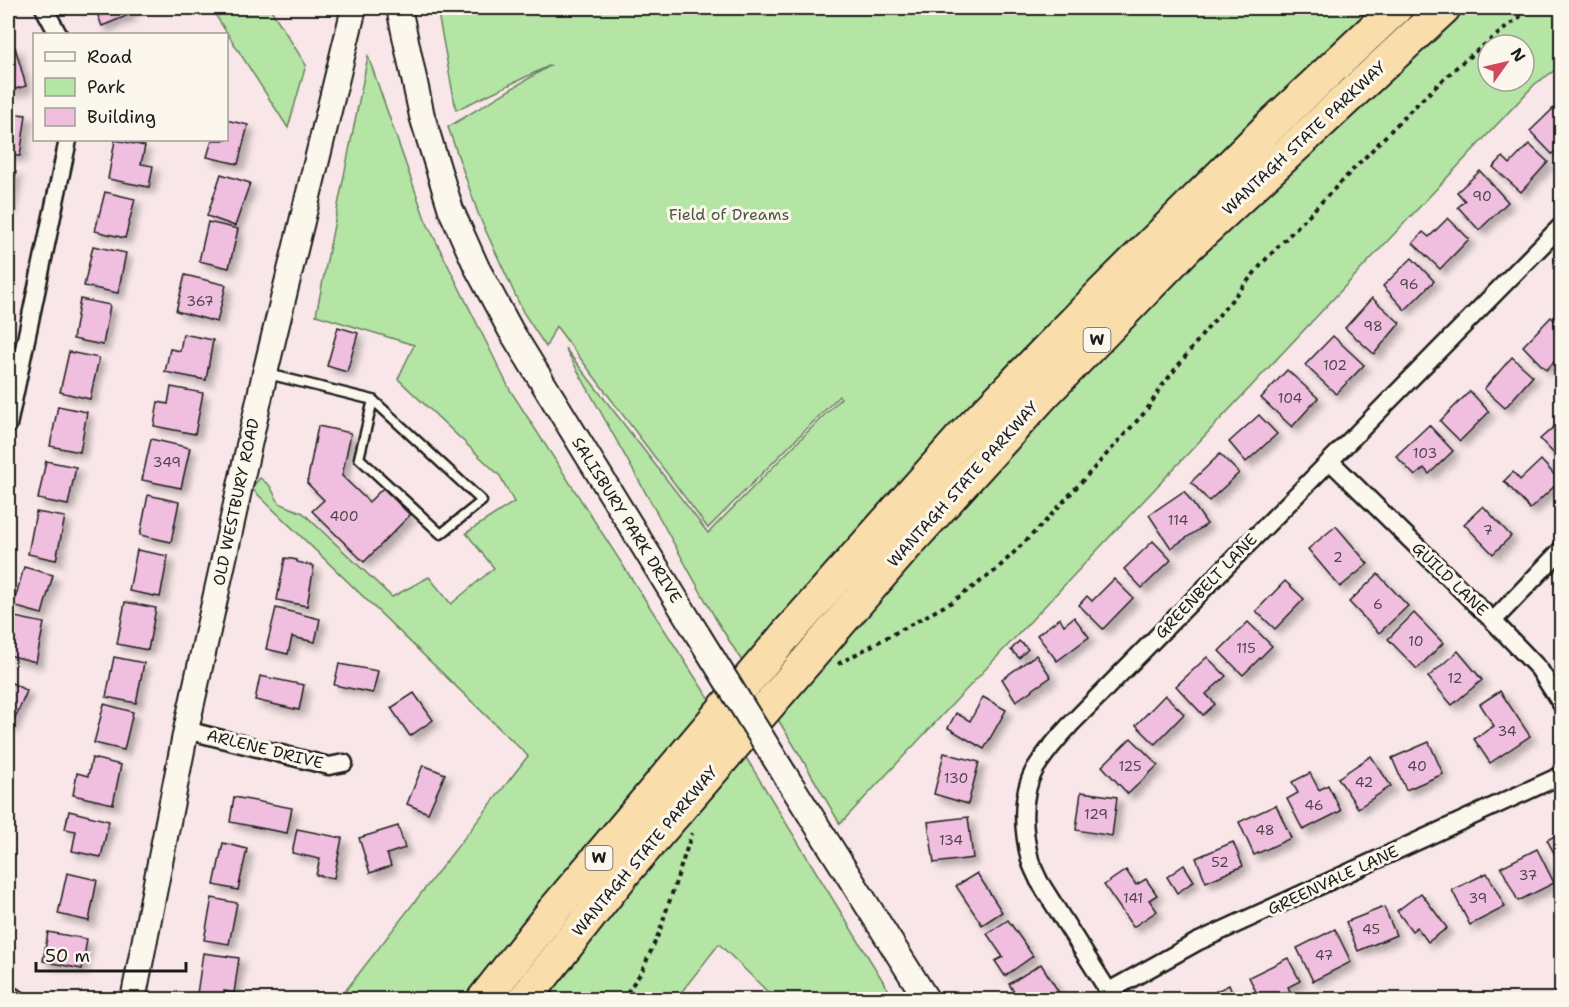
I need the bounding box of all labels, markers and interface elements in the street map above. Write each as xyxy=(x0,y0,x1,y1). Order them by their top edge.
legend xyxy=(33,33,228,141)
north arrow xyxy=(1476,33,1536,93)
text: N xyxy=(1506,44,1530,66)
text: Road xyxy=(87,45,132,69)
street label: WANTAGH STATE PARKWAY xyxy=(1218,56,1391,220)
text: Park xyxy=(87,75,126,99)
text: Building xyxy=(87,105,156,129)
house number: 90 xyxy=(1472,187,1492,205)
park label: Field of Dreams xyxy=(669,204,789,225)
house number: 96 xyxy=(1399,275,1419,293)
house number: 367 xyxy=(186,292,214,310)
house number: 98 xyxy=(1363,317,1383,335)
road number: W xyxy=(1084,328,1110,352)
house number: 102 xyxy=(1323,356,1347,374)
house number: 104 xyxy=(1278,389,1303,407)
street label: WANTAGH STATE PARKWAY xyxy=(883,396,1043,572)
street label: OLD WESTBURY ROAD xyxy=(208,416,264,588)
street label: SALISBURY PARK DRIVE xyxy=(567,433,687,607)
house number: 103 xyxy=(1413,444,1437,462)
house number: 349 xyxy=(153,453,181,471)
house number: 400 xyxy=(329,507,359,525)
house number: 114 xyxy=(1168,511,1188,529)
house number: 7 xyxy=(1483,521,1493,539)
street label: GREENBELT LANE xyxy=(1150,529,1262,643)
street label: GUILD LANE xyxy=(1408,537,1492,621)
house number: 2 xyxy=(1333,548,1343,566)
house number: 6 xyxy=(1373,595,1383,613)
house number: 10 xyxy=(1408,632,1424,650)
house number: 115 xyxy=(1236,639,1256,657)
house number: 12 xyxy=(1448,669,1462,687)
house number: 34 xyxy=(1497,722,1517,740)
street label: ARLENE DRIVE xyxy=(204,724,326,774)
house number: 125 xyxy=(1118,757,1142,775)
house number: 40 xyxy=(1407,757,1427,775)
street label: WANTAGH STATE PARKWAY xyxy=(568,762,722,940)
house number: 130 xyxy=(944,769,968,787)
house number: 42 xyxy=(1355,773,1373,791)
house number: 46 xyxy=(1304,796,1324,814)
house number: 129 xyxy=(1084,805,1108,823)
house number: 48 xyxy=(1255,821,1275,839)
house number: 134 xyxy=(939,831,963,849)
street label: GREENVALE LANE xyxy=(1264,840,1402,920)
road number: W xyxy=(586,846,612,870)
house number: 52 xyxy=(1211,853,1229,871)
house number: 37 xyxy=(1519,866,1537,884)
house number: 141 xyxy=(1123,889,1143,907)
house number: 39 xyxy=(1469,889,1487,907)
house number: 45 xyxy=(1362,920,1380,938)
scale bar xyxy=(36,935,186,973)
text: 50 m xyxy=(45,944,90,968)
house number: 47 xyxy=(1315,946,1333,964)

